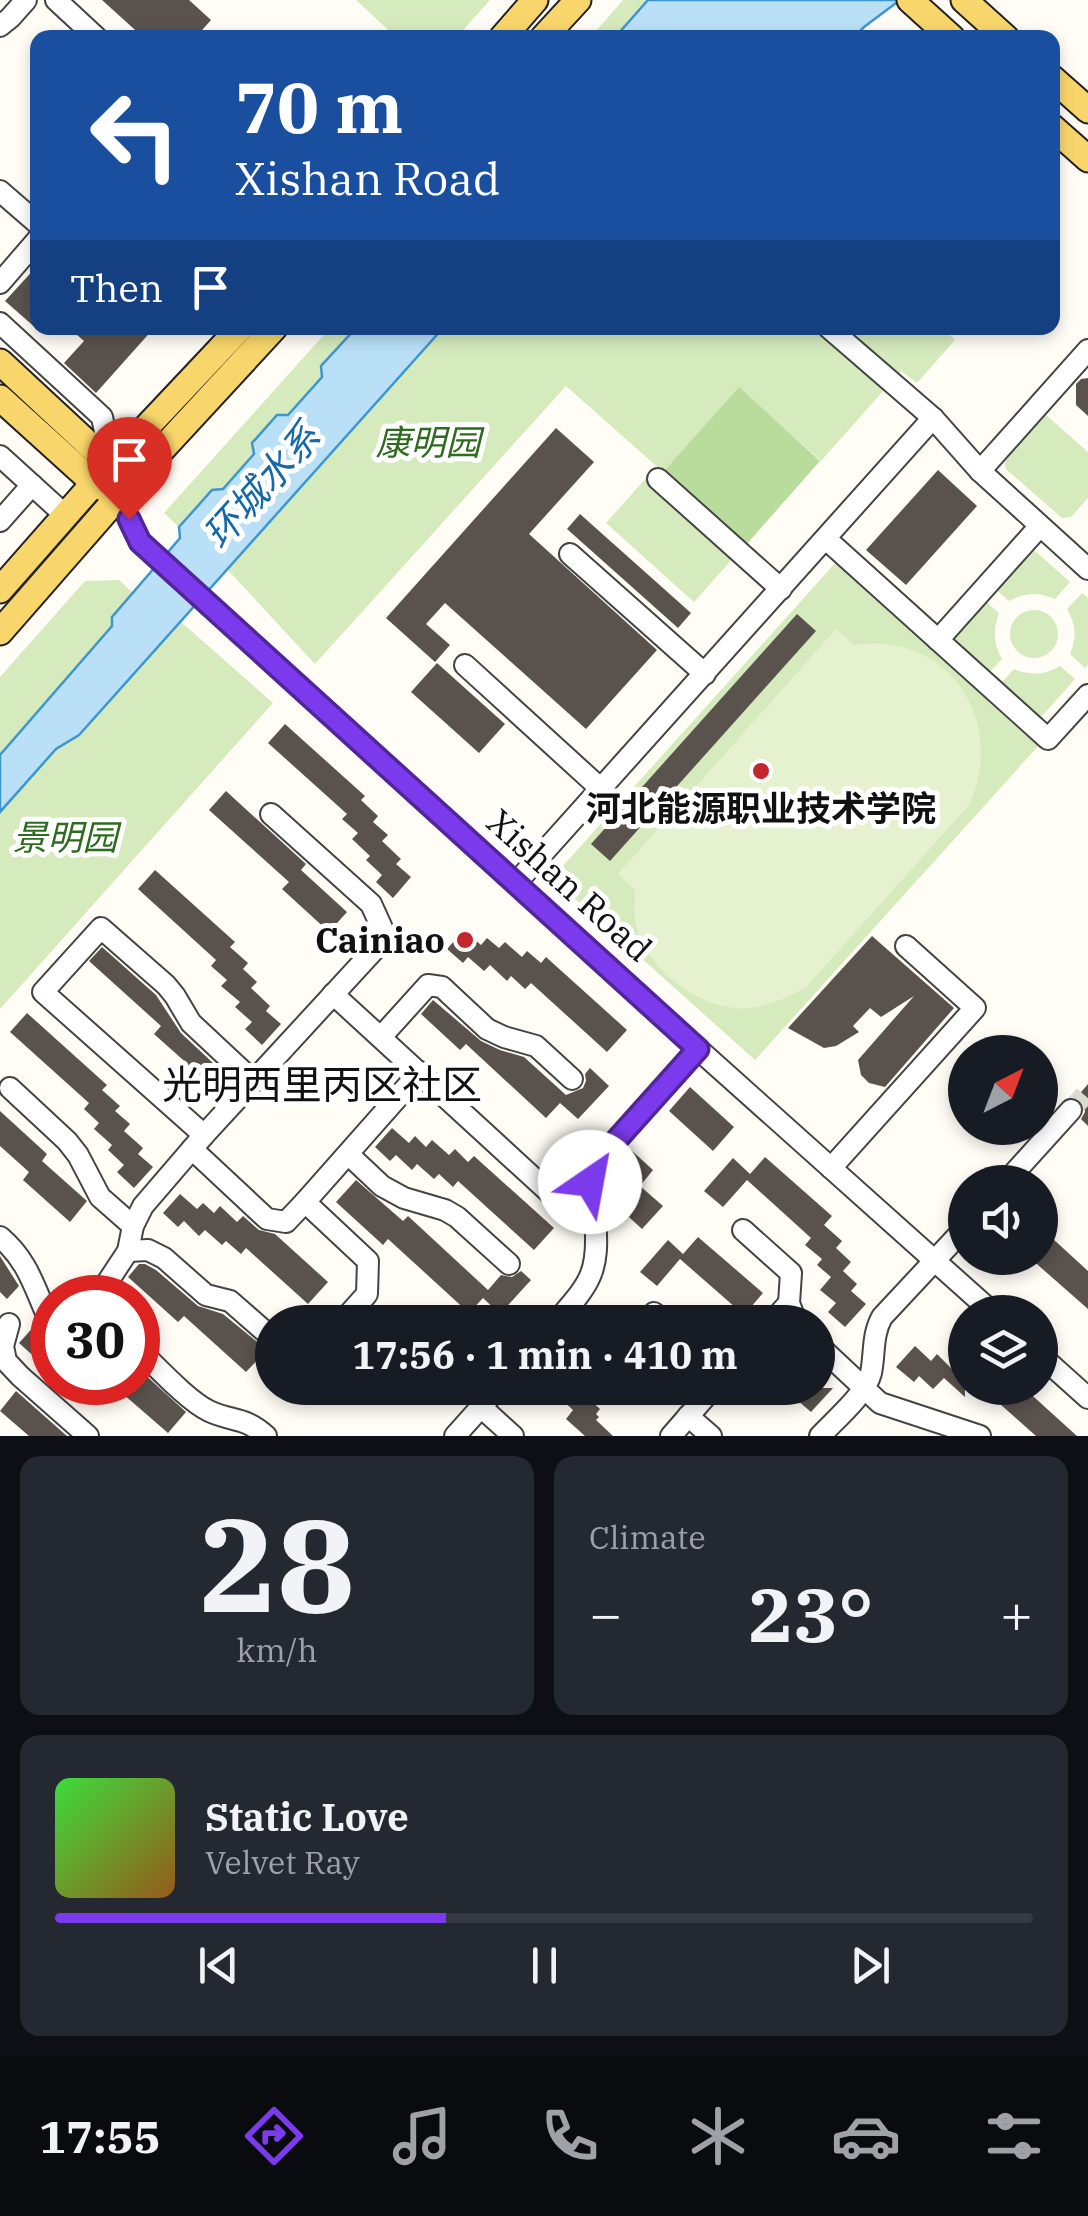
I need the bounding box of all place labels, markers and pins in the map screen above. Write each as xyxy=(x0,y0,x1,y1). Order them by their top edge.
pin xyxy=(87,417,172,520)
marker: 河北能源职业技术学院 xyxy=(750,760,772,782)
place label: 河北能源职业技术学院 xyxy=(586,785,936,831)
place label: Cainiao xyxy=(315,917,445,963)
marker: Cainiao xyxy=(454,929,476,951)

